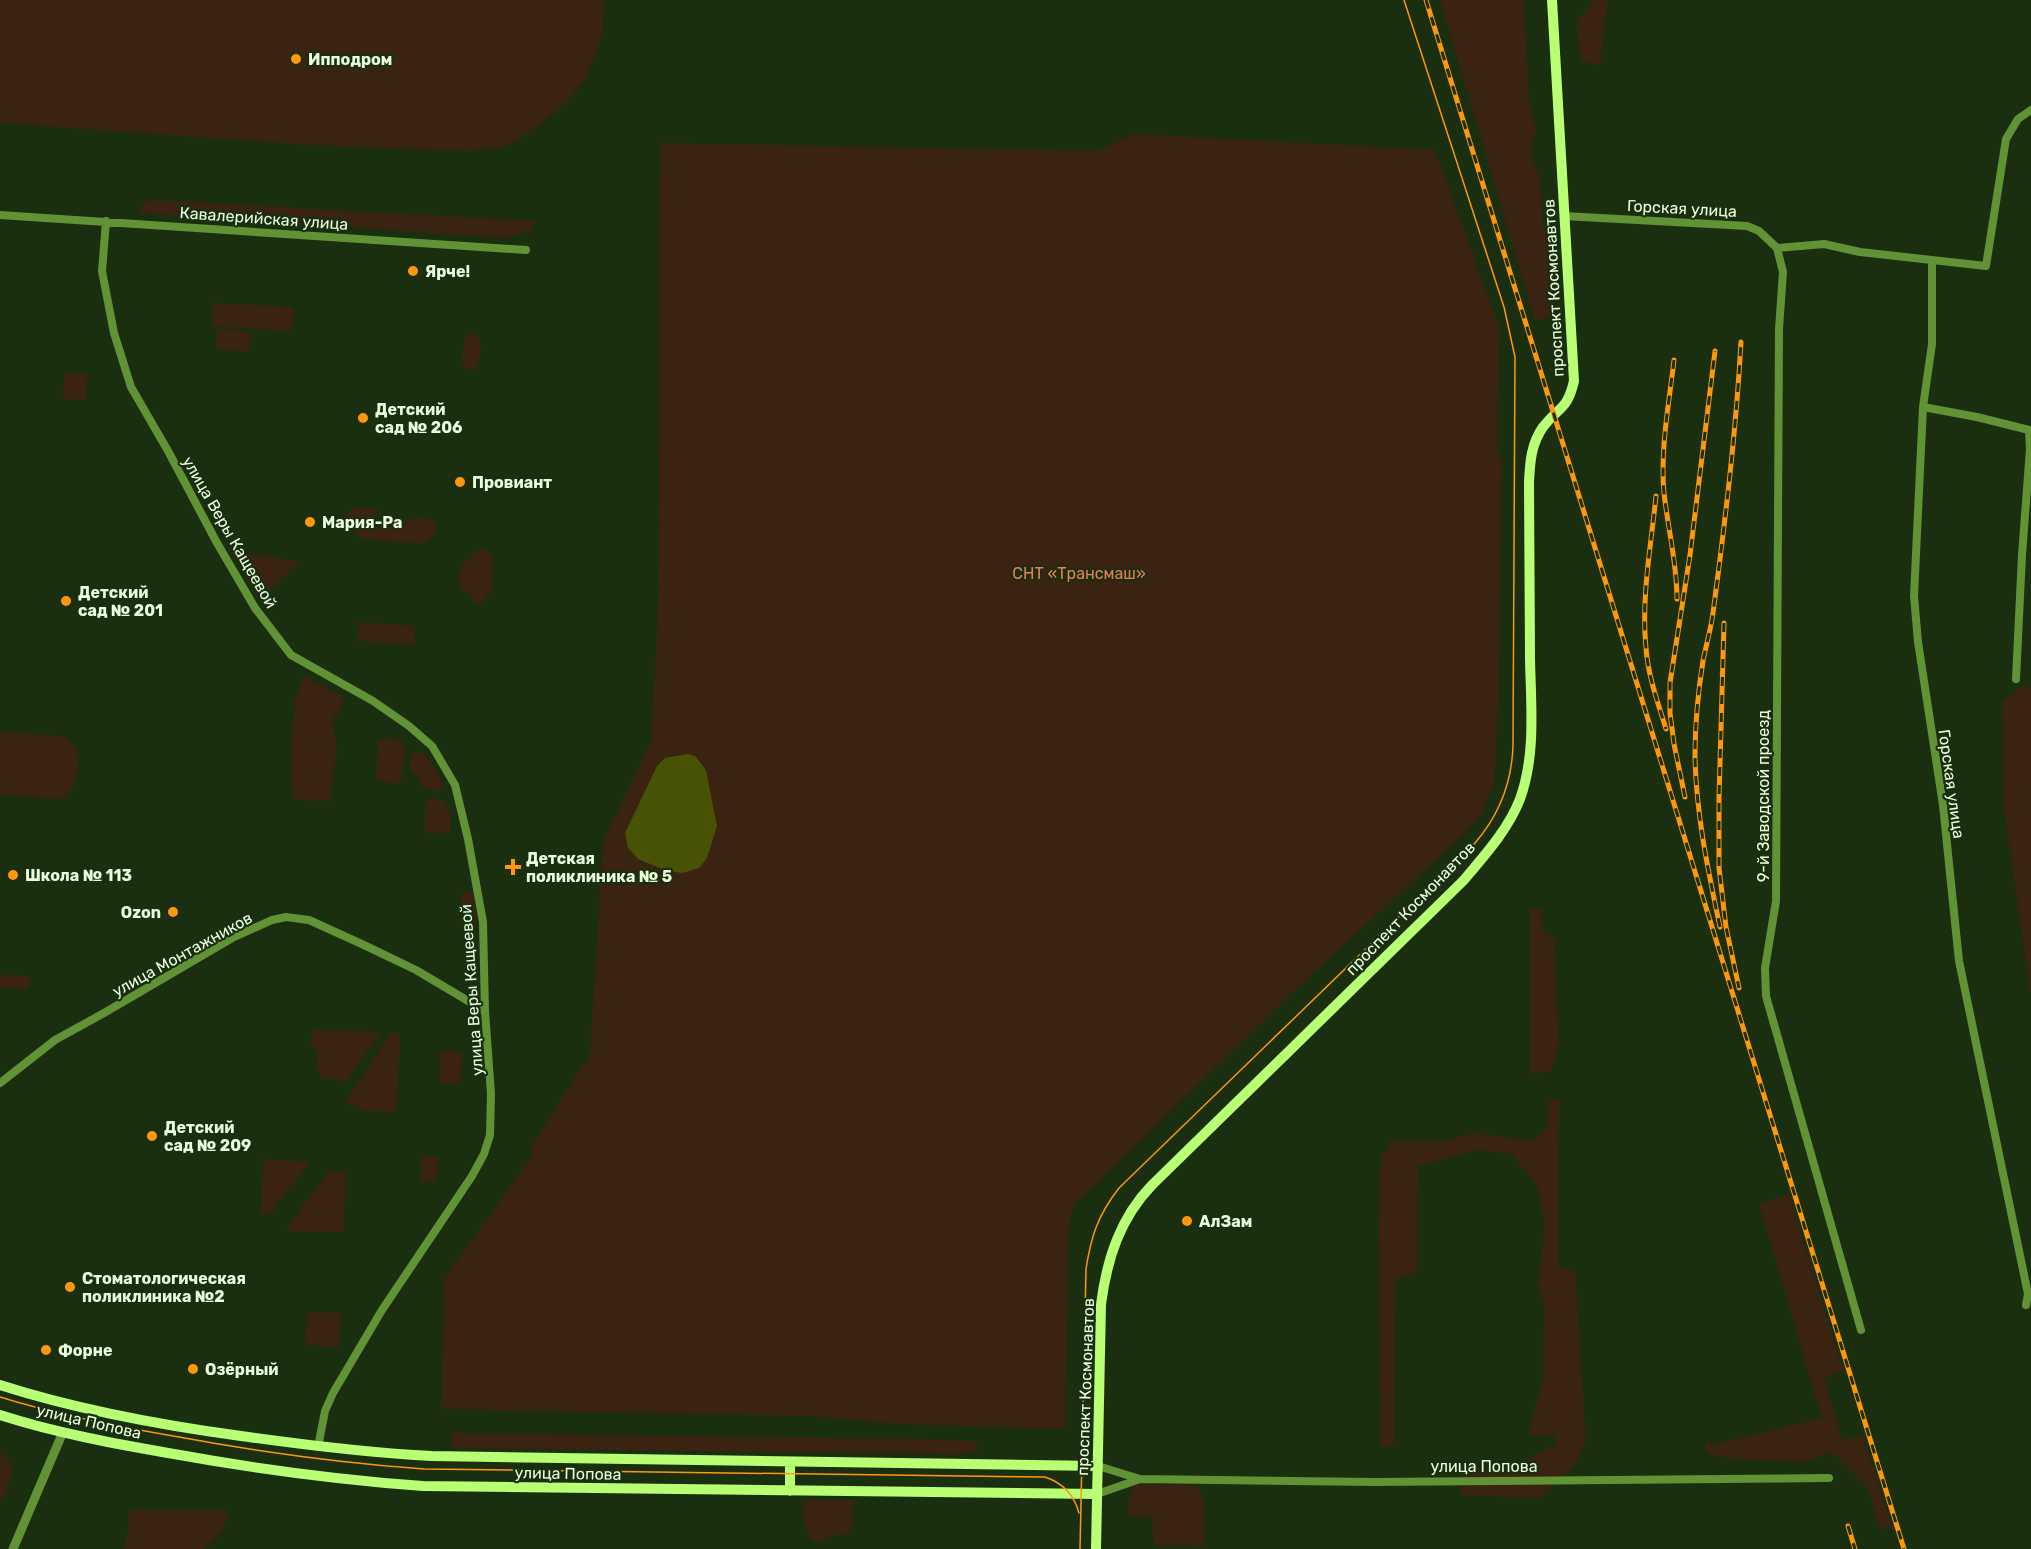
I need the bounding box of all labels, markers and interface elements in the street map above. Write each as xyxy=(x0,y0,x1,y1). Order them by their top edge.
place label: Ипподром xyxy=(308,50,392,69)
marker: Ипподром xyxy=(289,52,303,66)
street label: Горская улица xyxy=(1627,196,1737,221)
street label: проспект Космонавтов xyxy=(1539,199,1568,377)
street label: Кавалерийская улица xyxy=(179,203,349,234)
place label: Ярче! xyxy=(425,262,470,281)
marker: Ярче! xyxy=(406,264,420,278)
place label: Детский сад № 206 xyxy=(375,400,462,437)
marker: Детский сад № 206 xyxy=(356,411,370,425)
street label: улица Веры Кащеевой xyxy=(178,453,281,612)
place label: Провиант xyxy=(472,473,552,492)
marker: Провиант xyxy=(453,475,467,489)
place label: Мария-Ра xyxy=(322,513,403,532)
marker: Мария-Ра xyxy=(303,515,317,529)
park label: СНТ «Трансмаш» xyxy=(1012,564,1146,583)
place label: Детский сад № 201 xyxy=(78,583,163,620)
marker: Детский сад № 201 xyxy=(59,594,73,608)
street label: 9-й Заводской проезд xyxy=(1754,710,1773,882)
street label: Горская улица xyxy=(1934,728,1969,840)
street label: проспект Космонавтов xyxy=(1342,838,1479,979)
place label: Детская поликлиника № 5 xyxy=(526,849,672,886)
marker: Детская поликлиника № 5 xyxy=(504,858,522,876)
place label: Школа № 113 xyxy=(25,866,132,885)
marker: Школа № 113 xyxy=(6,868,20,882)
place label: Ozon xyxy=(121,903,161,922)
street label: улица Веры Кащеевой xyxy=(456,903,487,1077)
marker: Ozon xyxy=(166,905,180,919)
street label: улица Монтажников xyxy=(109,908,256,1001)
place label: Детский сад № 209 xyxy=(164,1118,251,1155)
marker: Детский сад № 209 xyxy=(145,1129,159,1143)
place label: АлЗам xyxy=(1199,1212,1252,1231)
marker: АлЗам xyxy=(1180,1214,1194,1228)
place label: Стоматологическая поликлиника №2 xyxy=(82,1269,246,1306)
marker: Стоматологическая поликлиника №2 xyxy=(63,1280,77,1294)
street label: проспект Космонавтов xyxy=(1073,1298,1098,1476)
place label: Форне xyxy=(58,1341,112,1360)
marker: Форне xyxy=(39,1343,53,1357)
place label: Озёрный xyxy=(205,1360,279,1379)
marker: Озёрный xyxy=(186,1362,200,1376)
street label: улица Попова xyxy=(35,1400,143,1443)
street label: улица Попова xyxy=(1430,1457,1538,1476)
street label: улица Попова xyxy=(514,1463,622,1484)

